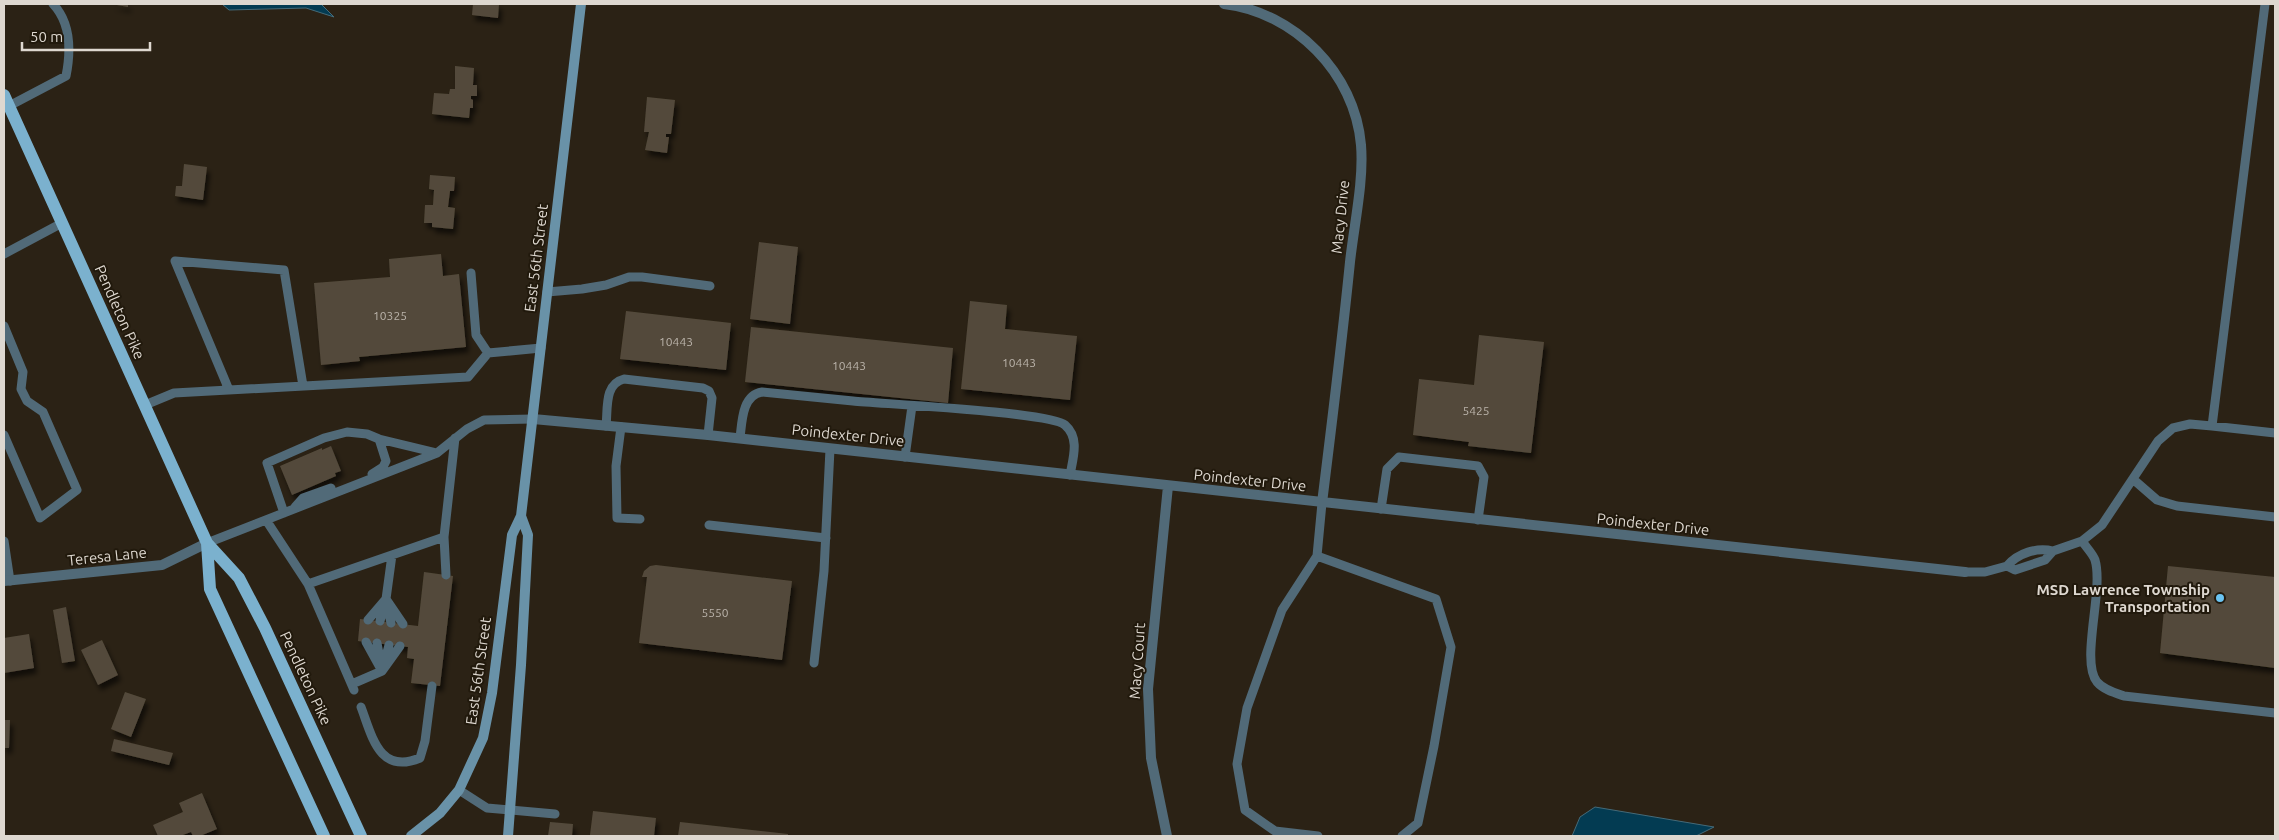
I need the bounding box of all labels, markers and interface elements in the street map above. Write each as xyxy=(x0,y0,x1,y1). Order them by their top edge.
scale bar xyxy=(22,20,150,52)
text: 50 m xyxy=(30,28,63,45)
street label: Macy Drive xyxy=(1328,179,1352,255)
street label: East 56th Street xyxy=(521,203,551,313)
street label: Pendleton Pike xyxy=(92,262,148,362)
house number: 10325 xyxy=(373,309,407,322)
house number: 10443 xyxy=(659,335,693,348)
house number: 10443 xyxy=(1002,356,1036,369)
house number: 10443 xyxy=(832,359,866,372)
house number: 5425 xyxy=(1462,404,1490,417)
street label: Poindexter Drive xyxy=(791,421,905,449)
street label: Poindexter Drive xyxy=(1193,466,1307,494)
street label: Poindexter Drive xyxy=(1596,510,1710,538)
street label: Teresa Lane xyxy=(66,543,148,569)
place label: MSD Lawrence Township Transportation xyxy=(2036,581,2210,615)
marker: MSD Lawrence Township Transportation xyxy=(2214,592,2226,604)
house number: 5550 xyxy=(701,606,729,619)
street label: East 56th Street xyxy=(462,616,494,726)
street label: Macy Court xyxy=(1126,622,1148,700)
street label: Pendleton Pike xyxy=(277,628,335,728)

